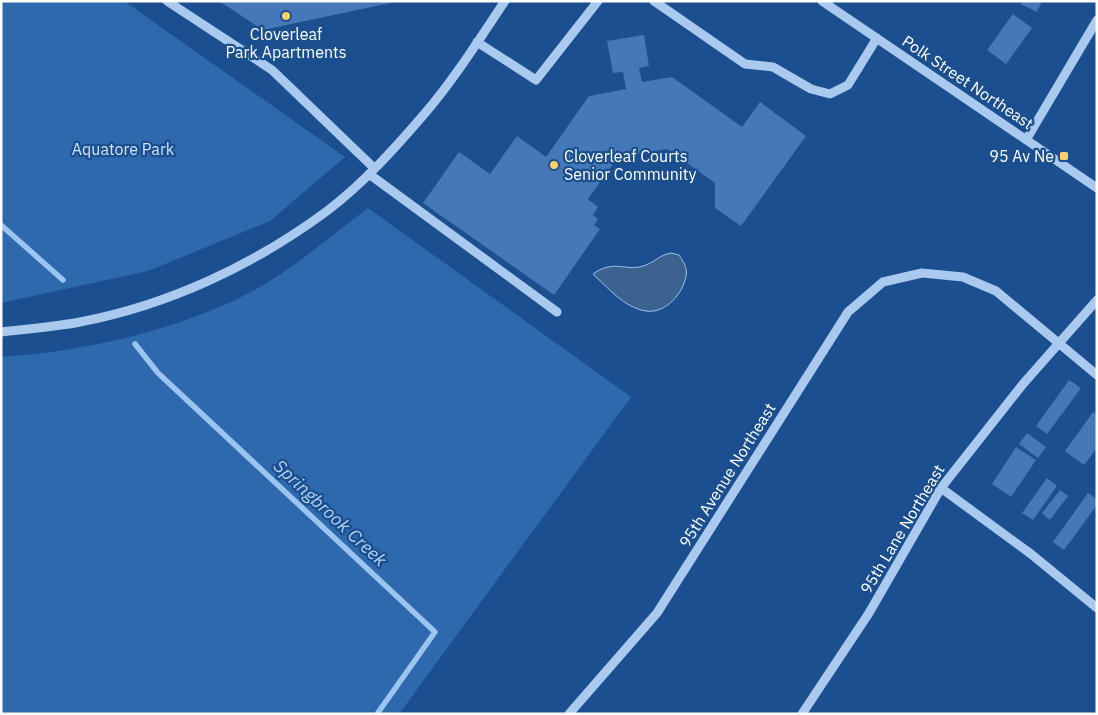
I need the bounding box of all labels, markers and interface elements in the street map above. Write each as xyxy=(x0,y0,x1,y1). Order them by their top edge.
marker: Cloverleaf Park Apartments xyxy=(280,10,292,22)
place label: Cloverleaf Park Apartments xyxy=(225,24,347,62)
street label: Polk Street Northeast xyxy=(899,31,1037,133)
park label: Aquatore Park xyxy=(72,139,175,159)
place label: Cloverleaf Courts Senior Community xyxy=(564,146,696,184)
place label: 95 Av Ne xyxy=(989,146,1054,166)
marker: 95 Av Ne xyxy=(1058,150,1070,162)
marker: Cloverleaf Courts Senior Community xyxy=(548,159,560,171)
street label: 95th Avenue Northeast xyxy=(674,399,780,551)
water label: Springbrook Creek xyxy=(269,454,392,571)
street label: 95th Lane Northeast xyxy=(855,461,949,597)

